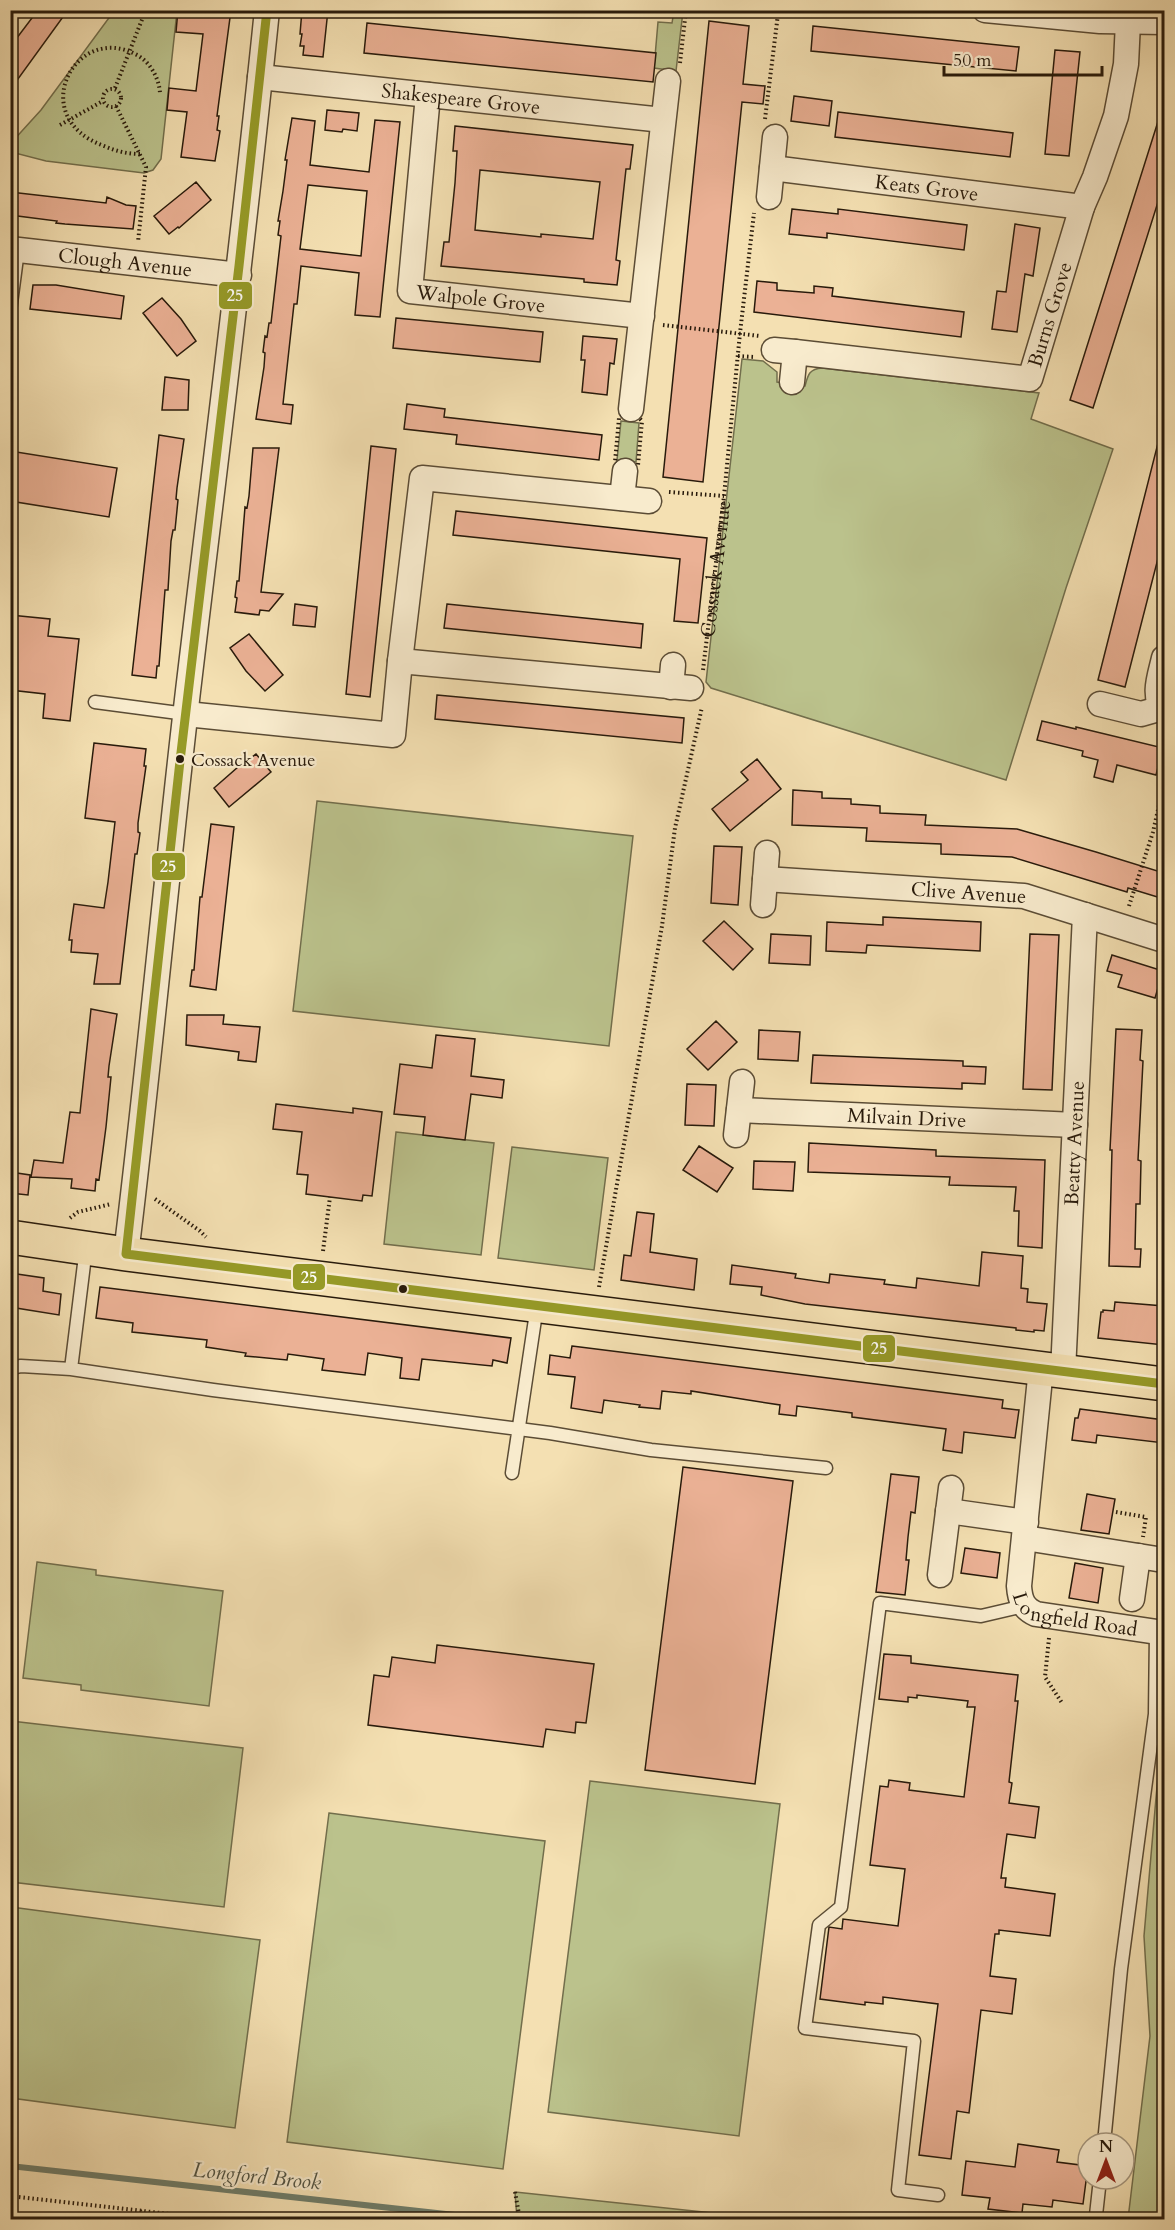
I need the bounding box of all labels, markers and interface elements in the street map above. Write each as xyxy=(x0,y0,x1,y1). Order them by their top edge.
scale bar xyxy=(944,39,1102,77)
text: 50 m xyxy=(953,48,992,73)
street label: Shakespeare Grove xyxy=(380,77,542,121)
street label: Keats Grove xyxy=(873,168,980,208)
street label: Clough Avenue xyxy=(57,242,194,284)
street label: Burns Grove xyxy=(1021,259,1079,371)
street label: Walpole Grove xyxy=(414,279,547,320)
line badge: 25 xyxy=(218,281,253,310)
text: 25 xyxy=(227,285,243,307)
street label: Cossack Avenue xyxy=(694,499,737,639)
place label: Cossack Avenue xyxy=(191,748,315,773)
marker: Cossack Avenue xyxy=(174,753,186,765)
line badge: 25 xyxy=(151,852,186,881)
text: 25 xyxy=(160,856,176,878)
street label: Clive Avenue xyxy=(910,876,1027,910)
street label: Beatty Avenue xyxy=(1058,1080,1091,1206)
street label: Milvain Drive xyxy=(847,1102,967,1134)
line badge: 25 xyxy=(292,1263,326,1291)
text: 25 xyxy=(301,1267,317,1289)
unlabelled marker xyxy=(397,1283,409,1295)
line badge: 25 xyxy=(862,1334,896,1363)
text: 25 xyxy=(871,1338,887,1360)
street label: Longfield Road xyxy=(1006,1589,1140,1643)
north arrow xyxy=(1076,2131,1136,2191)
text: N xyxy=(1099,2136,1113,2158)
water label: Longford Brook xyxy=(191,2155,323,2198)

